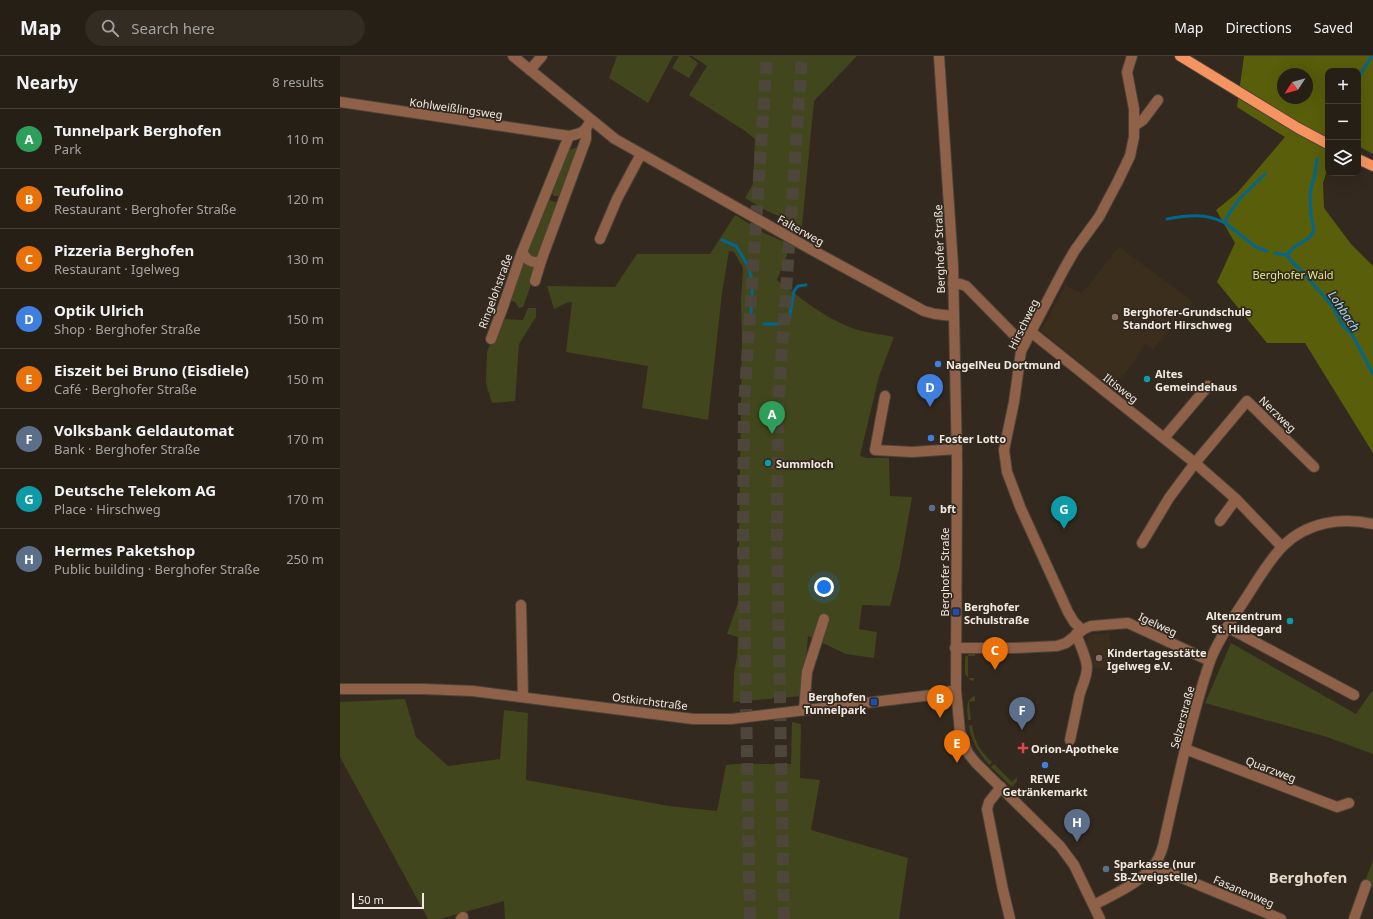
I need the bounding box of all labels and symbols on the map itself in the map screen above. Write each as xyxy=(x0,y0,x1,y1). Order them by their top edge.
north arrow xyxy=(1277,68,1313,104)
street label: Kohlweißlingsweg xyxy=(408,94,504,122)
street label: Berghofer Straße xyxy=(930,204,948,294)
street label: Falterweg xyxy=(775,211,827,249)
street label: Ringelohstraße xyxy=(475,251,515,331)
park label: Berghofer Wald xyxy=(1252,267,1334,282)
water label: Lohbach xyxy=(1324,287,1364,335)
street label: Hirschweg xyxy=(1004,296,1042,352)
place label: Berghofer-Grundschule Standort Hirschweg xyxy=(1123,304,1252,332)
marker: Berghofer-Grundschule Standort Hirschweg xyxy=(1110,312,1120,322)
place label: NagelNeu Dortmund xyxy=(946,357,1060,372)
marker: NagelNeu Dortmund xyxy=(933,359,943,369)
place label: Altes Gemeindehaus xyxy=(1155,366,1238,394)
street label: Iltisweg xyxy=(1101,370,1141,406)
pin: D xyxy=(917,374,943,407)
marker: Altes Gemeindehaus xyxy=(1142,374,1152,384)
street label: Nerzweg xyxy=(1256,393,1300,435)
pin: A xyxy=(759,401,785,434)
place label: Foster Lotto xyxy=(939,431,1006,446)
marker: Foster Lotto xyxy=(926,433,936,443)
place label: Summloch xyxy=(776,456,834,471)
marker: Summloch xyxy=(763,458,773,468)
pin: G xyxy=(1051,496,1077,529)
place label: bft xyxy=(940,501,956,516)
marker: bft xyxy=(927,503,937,513)
street label: Berghofer Straße xyxy=(937,527,952,617)
your location xyxy=(814,577,834,597)
place label: Berghofer Schulstraße xyxy=(964,599,1030,627)
marker: Berghofer Schulstraße xyxy=(951,607,961,617)
place label: Altenzentrum St. Hildegard xyxy=(1206,608,1282,636)
street label: Igelweg xyxy=(1136,609,1180,639)
marker: Altenzentrum St. Hildegard xyxy=(1285,616,1295,626)
pin: C xyxy=(982,637,1008,670)
place label: Kindertagesstätte Igelweg e.V. xyxy=(1107,645,1207,673)
marker: Kindertagesstätte Igelweg e.V. xyxy=(1094,653,1104,663)
street label: Selzerstraße xyxy=(1166,684,1198,750)
pin: B xyxy=(927,685,953,718)
street label: Ostkirchstraße xyxy=(611,689,689,713)
place label: Berghofen Tunnelpark xyxy=(804,689,866,717)
marker: Berghofen Tunnelpark xyxy=(869,697,879,707)
pin: F xyxy=(1009,697,1035,730)
pin: E xyxy=(944,730,970,763)
place label: Orion-Apotheke xyxy=(1031,741,1119,756)
marker: Orion-Apotheke xyxy=(1018,743,1028,753)
street label: Quarzweg xyxy=(1244,753,1298,785)
marker: REWE Getränkemarkt xyxy=(1040,760,1050,770)
place label: REWE Getränkemarkt xyxy=(1003,771,1088,799)
pin: H xyxy=(1064,809,1090,842)
place label: Sparkasse (nur SB-Zweigstelle) xyxy=(1114,856,1197,884)
marker: Sparkasse (nur SB-Zweigstelle) xyxy=(1101,864,1111,874)
district label: Berghofen xyxy=(1269,867,1347,887)
street label: Fasanenweg xyxy=(1211,871,1277,911)
scale bar xyxy=(352,891,424,910)

